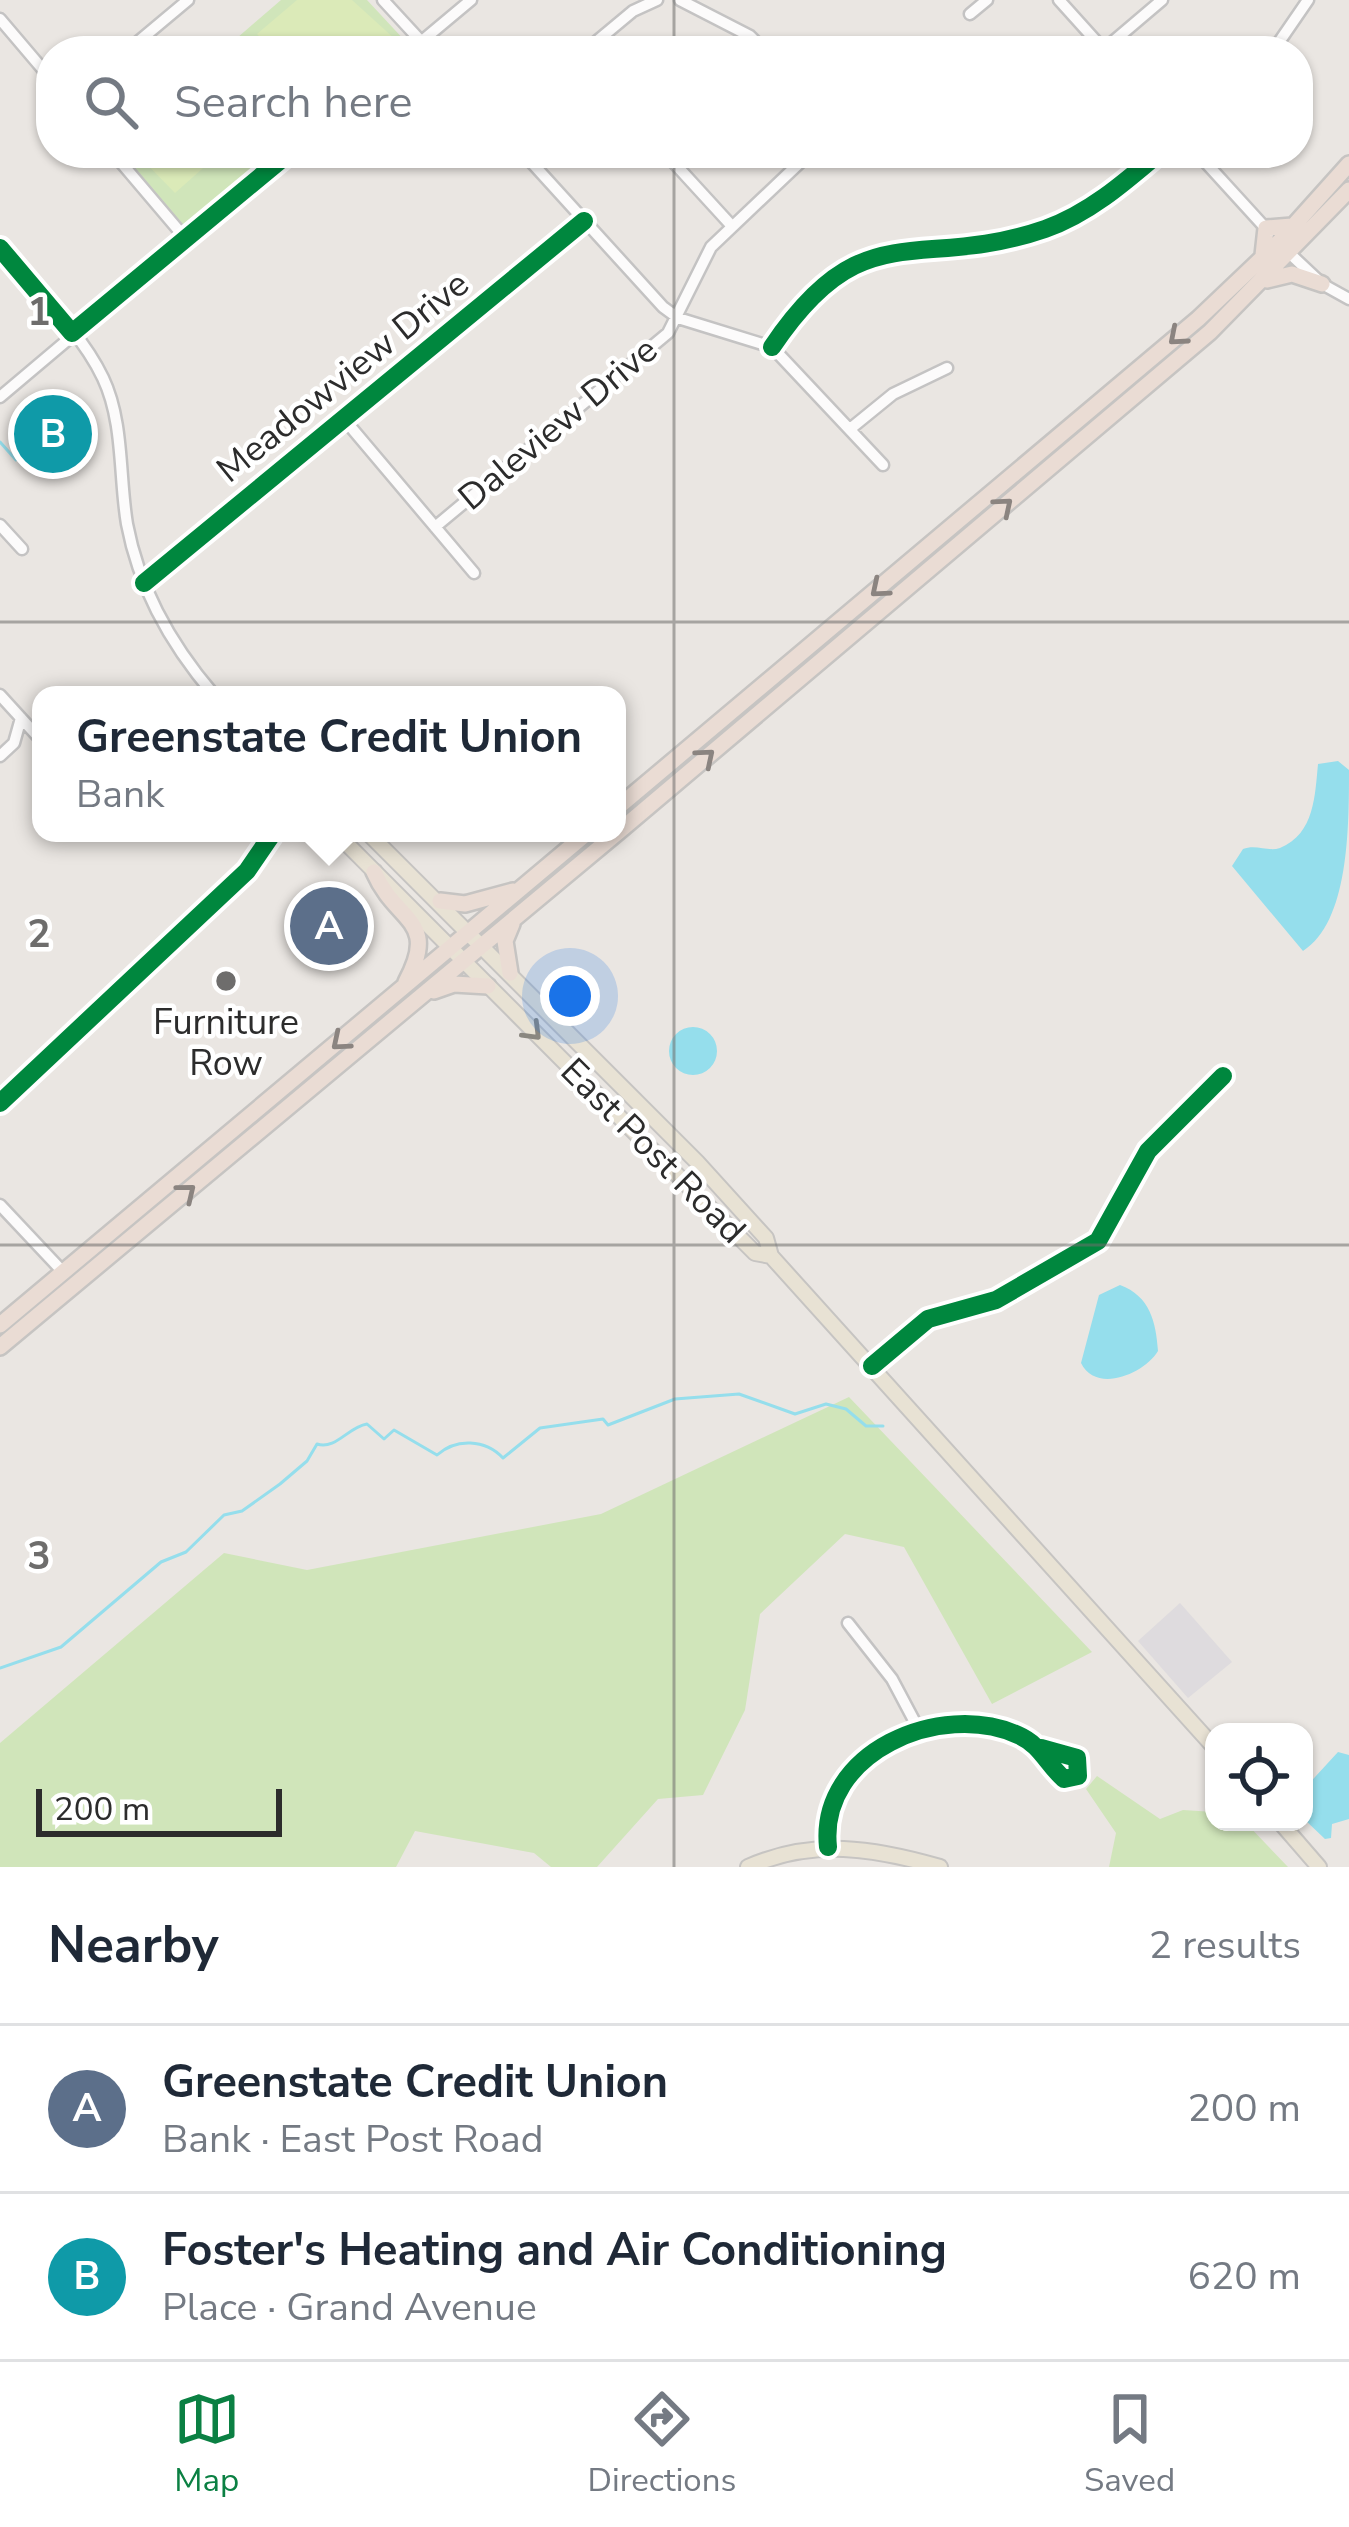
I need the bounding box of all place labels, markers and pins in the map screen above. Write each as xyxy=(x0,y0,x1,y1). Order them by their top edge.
pin: B xyxy=(14,389,92,479)
pin: A xyxy=(290,881,368,971)
marker: Furniture Row xyxy=(213,968,239,994)
place label: Furniture Row xyxy=(153,998,299,1088)

